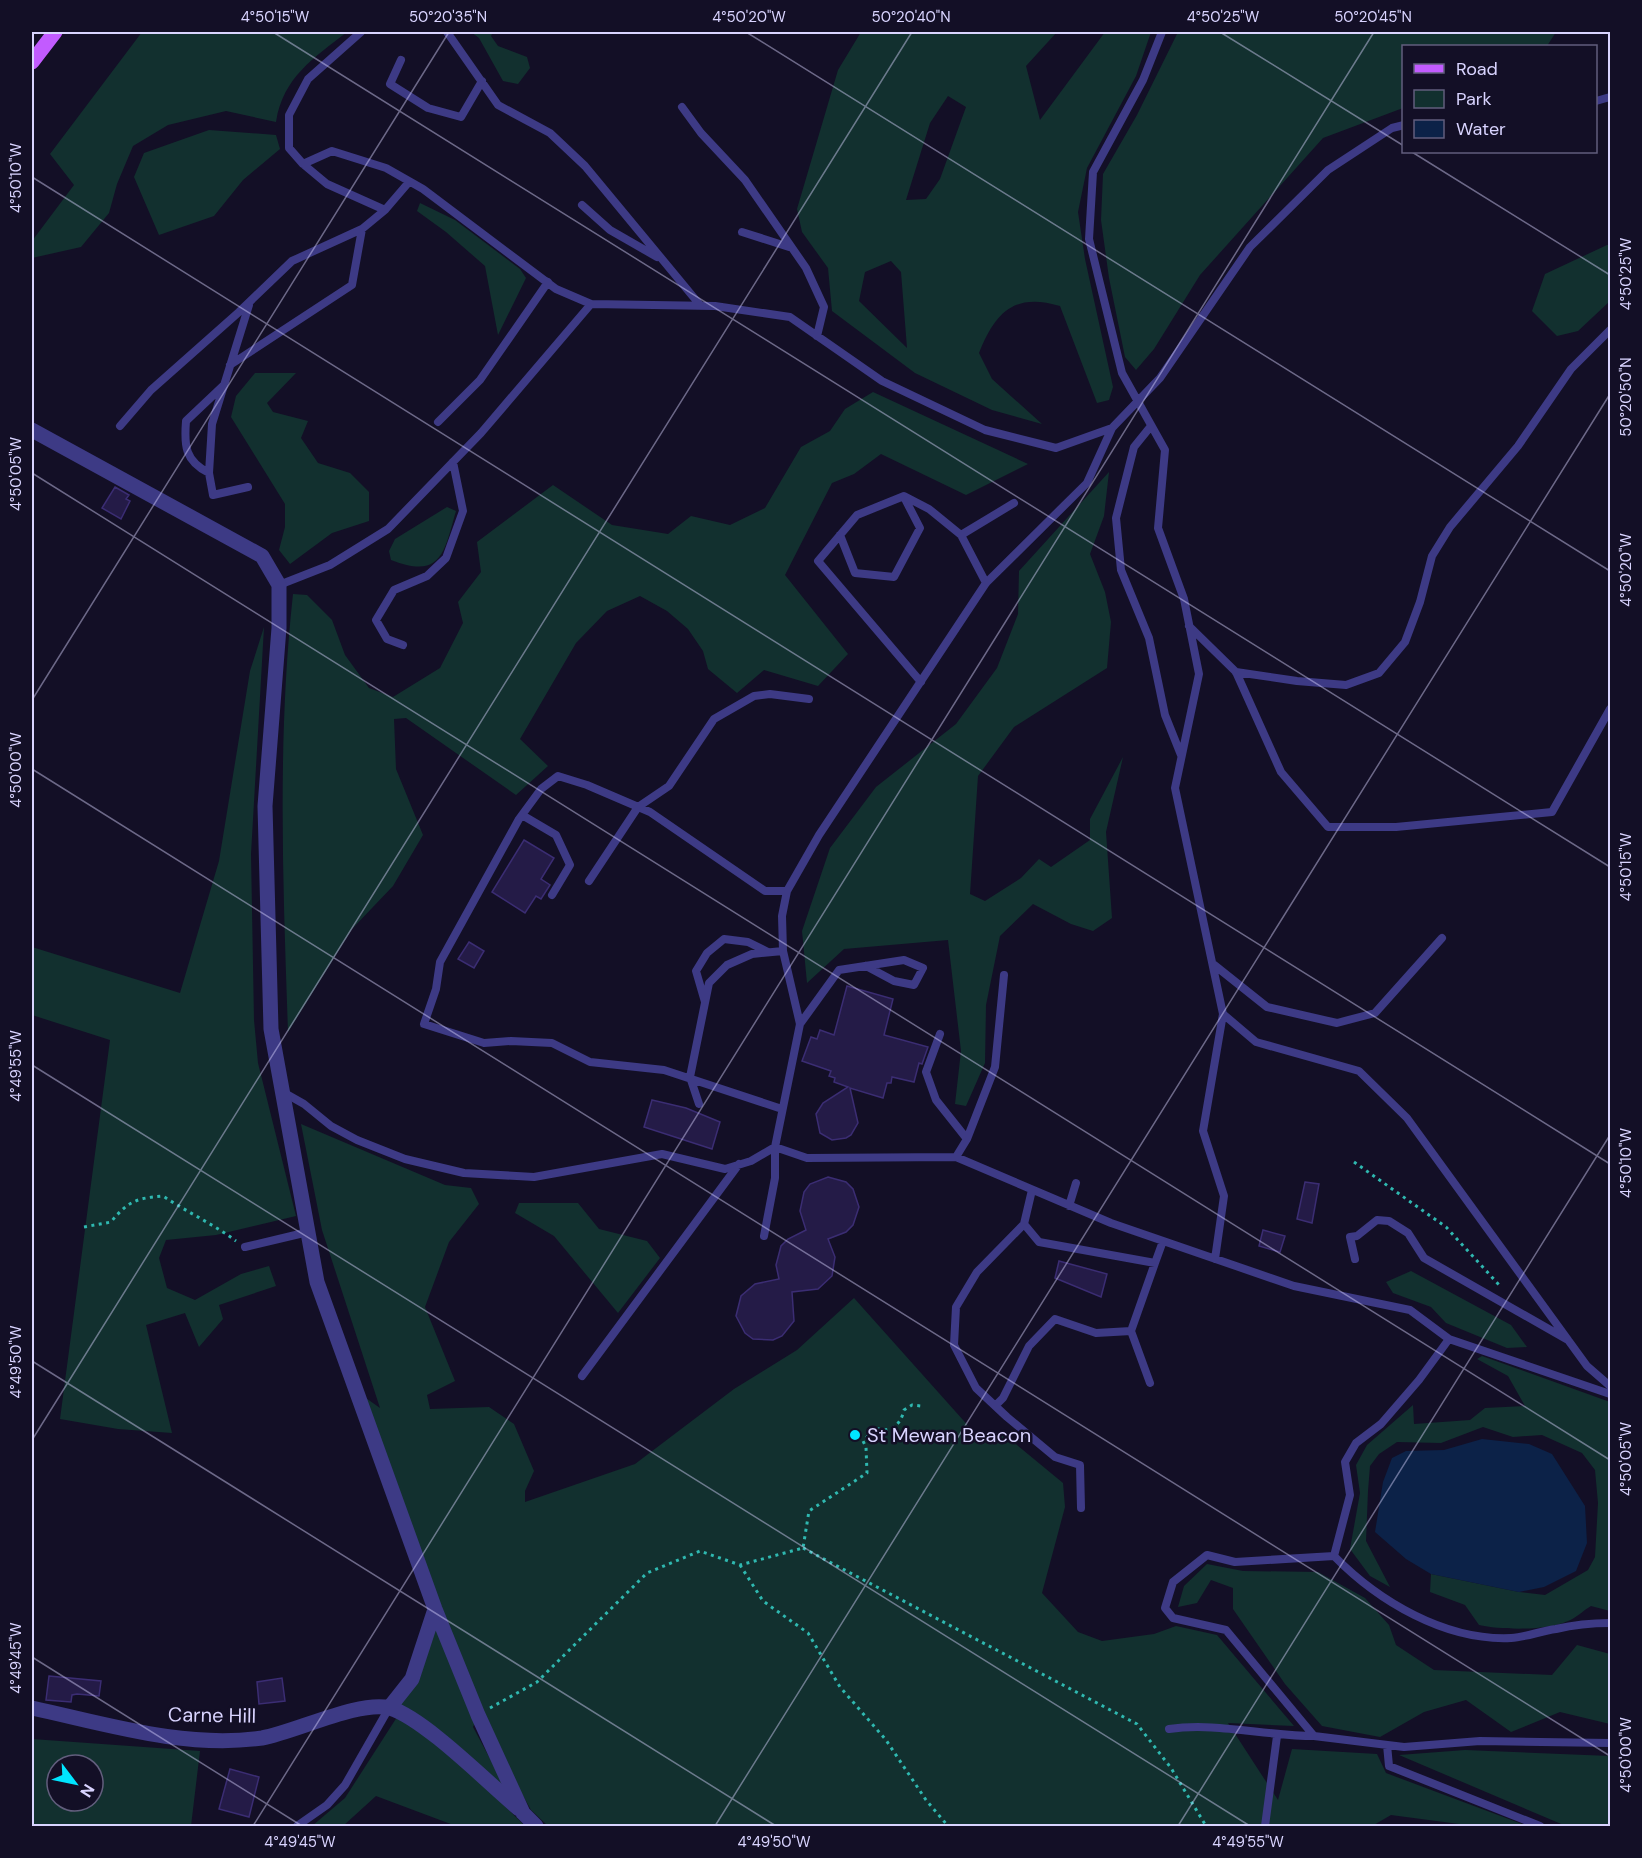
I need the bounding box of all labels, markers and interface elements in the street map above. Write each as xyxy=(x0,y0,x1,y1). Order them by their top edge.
text: 4°50'15"W xyxy=(241,7,310,27)
text: 50°20'35"N xyxy=(409,7,487,27)
text: 4°50'20"W xyxy=(712,7,786,27)
text: 50°20'40"N xyxy=(872,7,951,27)
text: 4°50'25"W xyxy=(1187,7,1260,27)
text: 50°20'45"N xyxy=(1334,7,1412,27)
legend xyxy=(1402,45,1597,153)
text: Road xyxy=(1456,57,1498,81)
text: Park xyxy=(1456,87,1492,111)
text: Water xyxy=(1456,117,1506,141)
text: 4°50'10"W xyxy=(6,143,26,213)
text: 4°50'25"W xyxy=(1616,237,1636,310)
text: 50°20'50"N xyxy=(1616,357,1636,437)
text: 4°50'05"W xyxy=(6,436,26,511)
text: 4°50'20"W xyxy=(1616,533,1636,607)
text: 4°50'00"W xyxy=(6,732,26,808)
text: 4°50'15"W xyxy=(1616,832,1636,901)
text: 4°49'55"W xyxy=(6,1030,26,1102)
text: 4°50'10"W xyxy=(1616,1128,1636,1198)
text: 4°49'50"W xyxy=(6,1325,26,1399)
text: 4°50'05"W xyxy=(1616,1421,1636,1496)
place label: St Mewan Beacon xyxy=(867,1422,1031,1448)
marker: St Mewan Beacon xyxy=(848,1428,862,1442)
text: 4°49'45"W xyxy=(6,1622,26,1694)
street label: Carne Hill xyxy=(168,1701,256,1729)
text: 4°50'00"W xyxy=(1616,1717,1636,1793)
north arrow xyxy=(45,1753,105,1813)
text: N xyxy=(75,1780,99,1801)
text: 4°49'45"W xyxy=(264,1832,336,1852)
text: 4°49'50"W xyxy=(737,1832,811,1852)
text: 4°49'55"W xyxy=(1212,1832,1284,1852)

